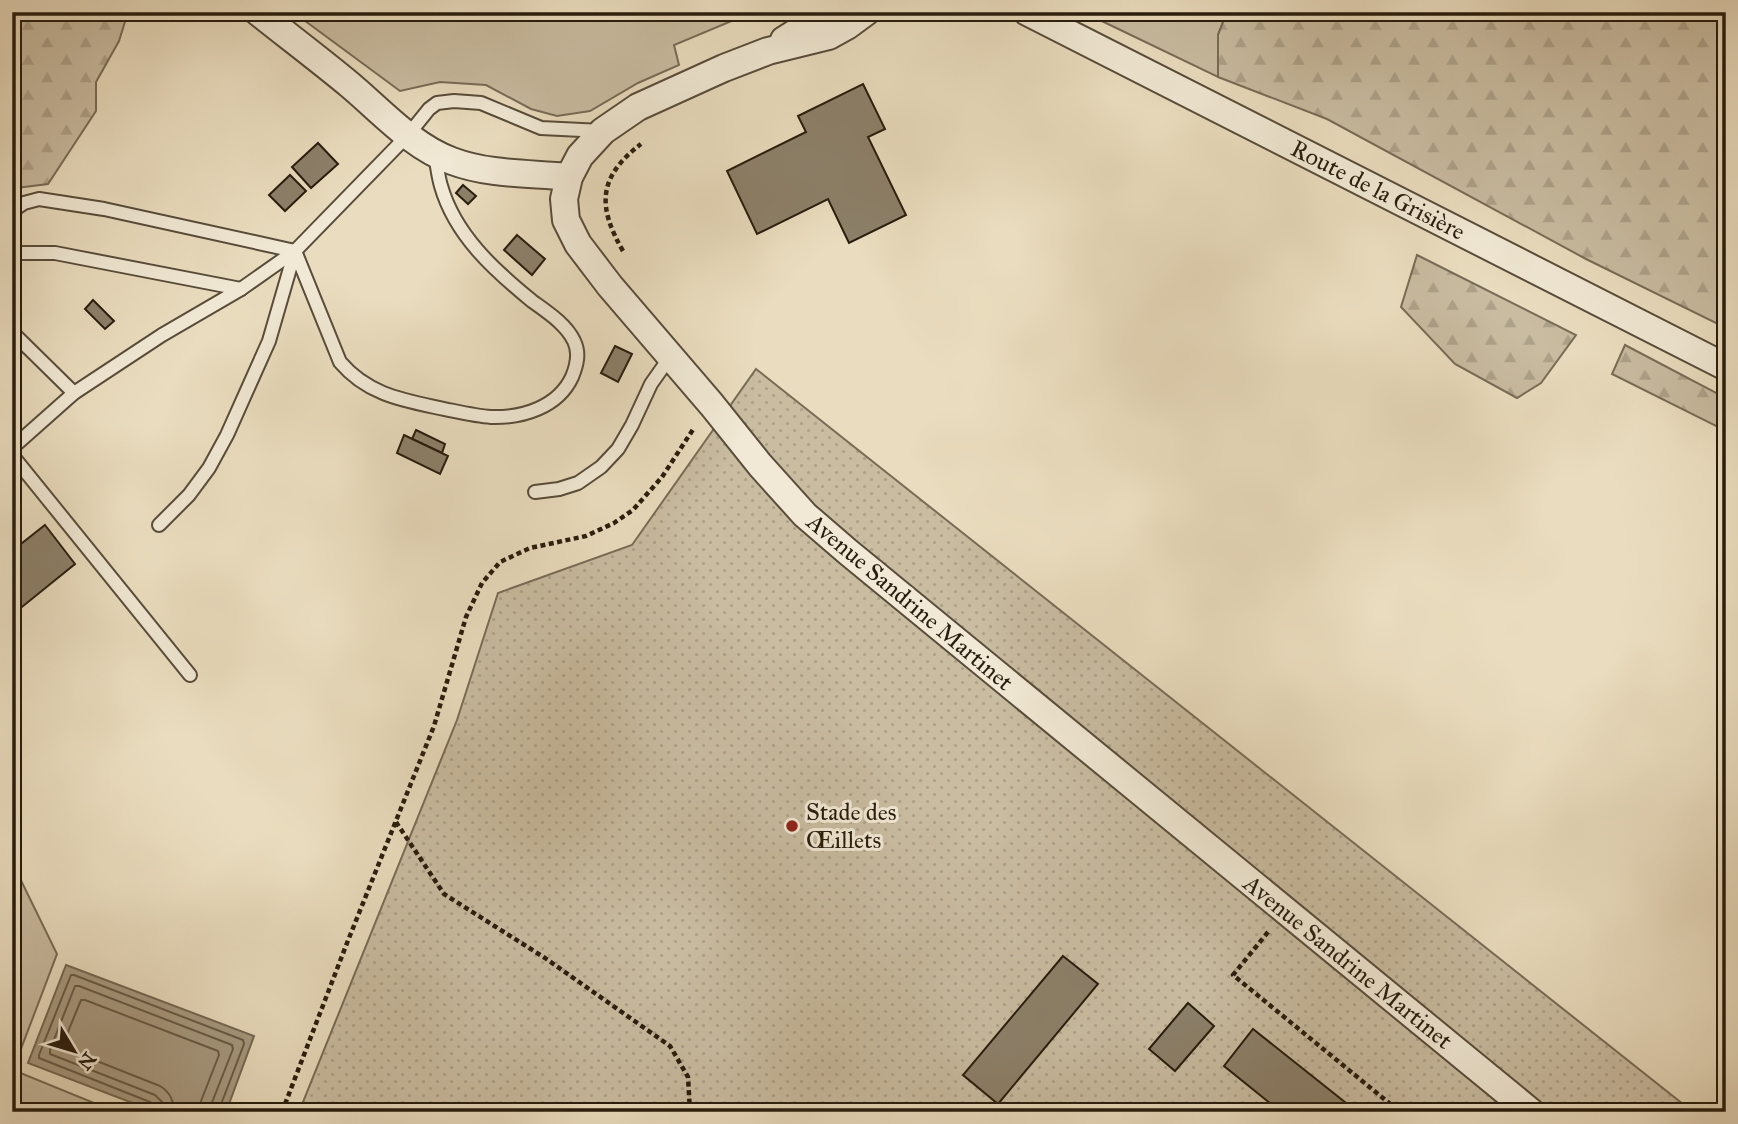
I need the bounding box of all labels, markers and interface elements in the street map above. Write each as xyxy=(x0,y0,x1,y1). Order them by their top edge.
street label: Route de la Grisière xyxy=(1286,133,1470,247)
street label: Avenue Sandrine Martinet xyxy=(800,506,1020,698)
place label: Stade des Œillets xyxy=(806,797,896,855)
marker: Stade des Œillets xyxy=(784,818,800,834)
street label: Avenue Sandrine Martinet xyxy=(1237,868,1459,1056)
north arrow xyxy=(38,1016,108,1086)
text: N xyxy=(73,1048,101,1075)

